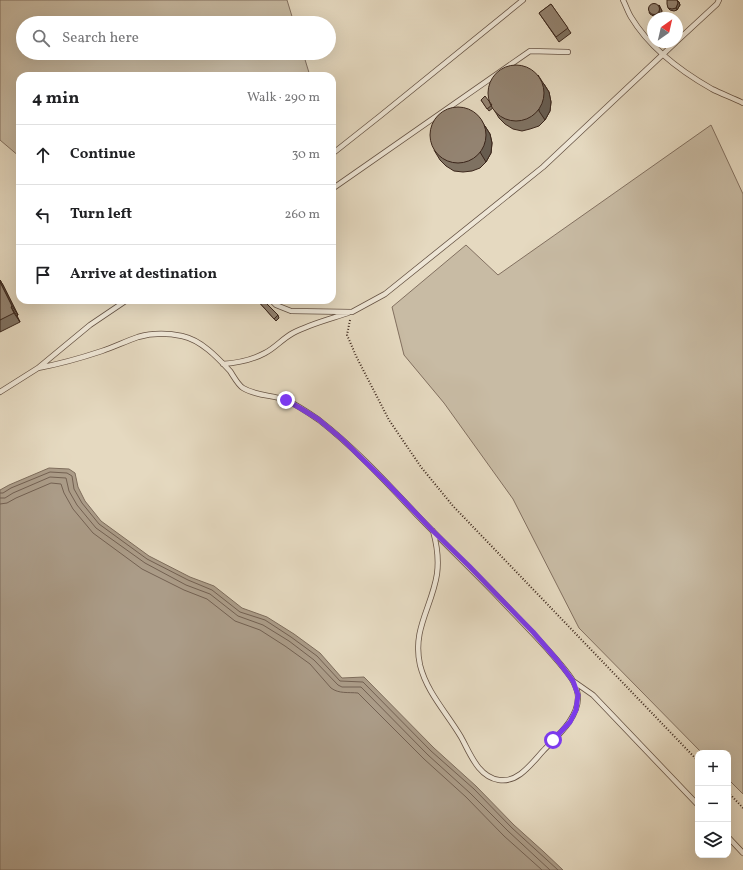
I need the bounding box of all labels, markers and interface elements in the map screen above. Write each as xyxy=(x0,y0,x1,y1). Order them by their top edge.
north arrow xyxy=(647,12,683,48)
search box xyxy=(16,16,336,60)
icon: search xyxy=(30,27,52,49)
text: Search here xyxy=(62,28,139,49)
text: 4 min xyxy=(32,87,79,110)
text: Walk · 290 m xyxy=(247,89,320,107)
icon: ahead xyxy=(32,144,54,166)
text: Continue xyxy=(70,144,135,165)
text: 30 m xyxy=(292,146,320,164)
icon: left xyxy=(32,204,54,226)
text: Turn left xyxy=(70,204,132,225)
text: 260 m xyxy=(285,206,320,224)
icon: arrive xyxy=(32,264,54,286)
text: Arrive at destination xyxy=(70,264,217,285)
route end xyxy=(277,391,295,409)
route start xyxy=(544,731,562,749)
map controls xyxy=(695,750,731,858)
button: + xyxy=(695,750,731,786)
button: − xyxy=(695,786,731,822)
button: layers xyxy=(695,822,731,858)

